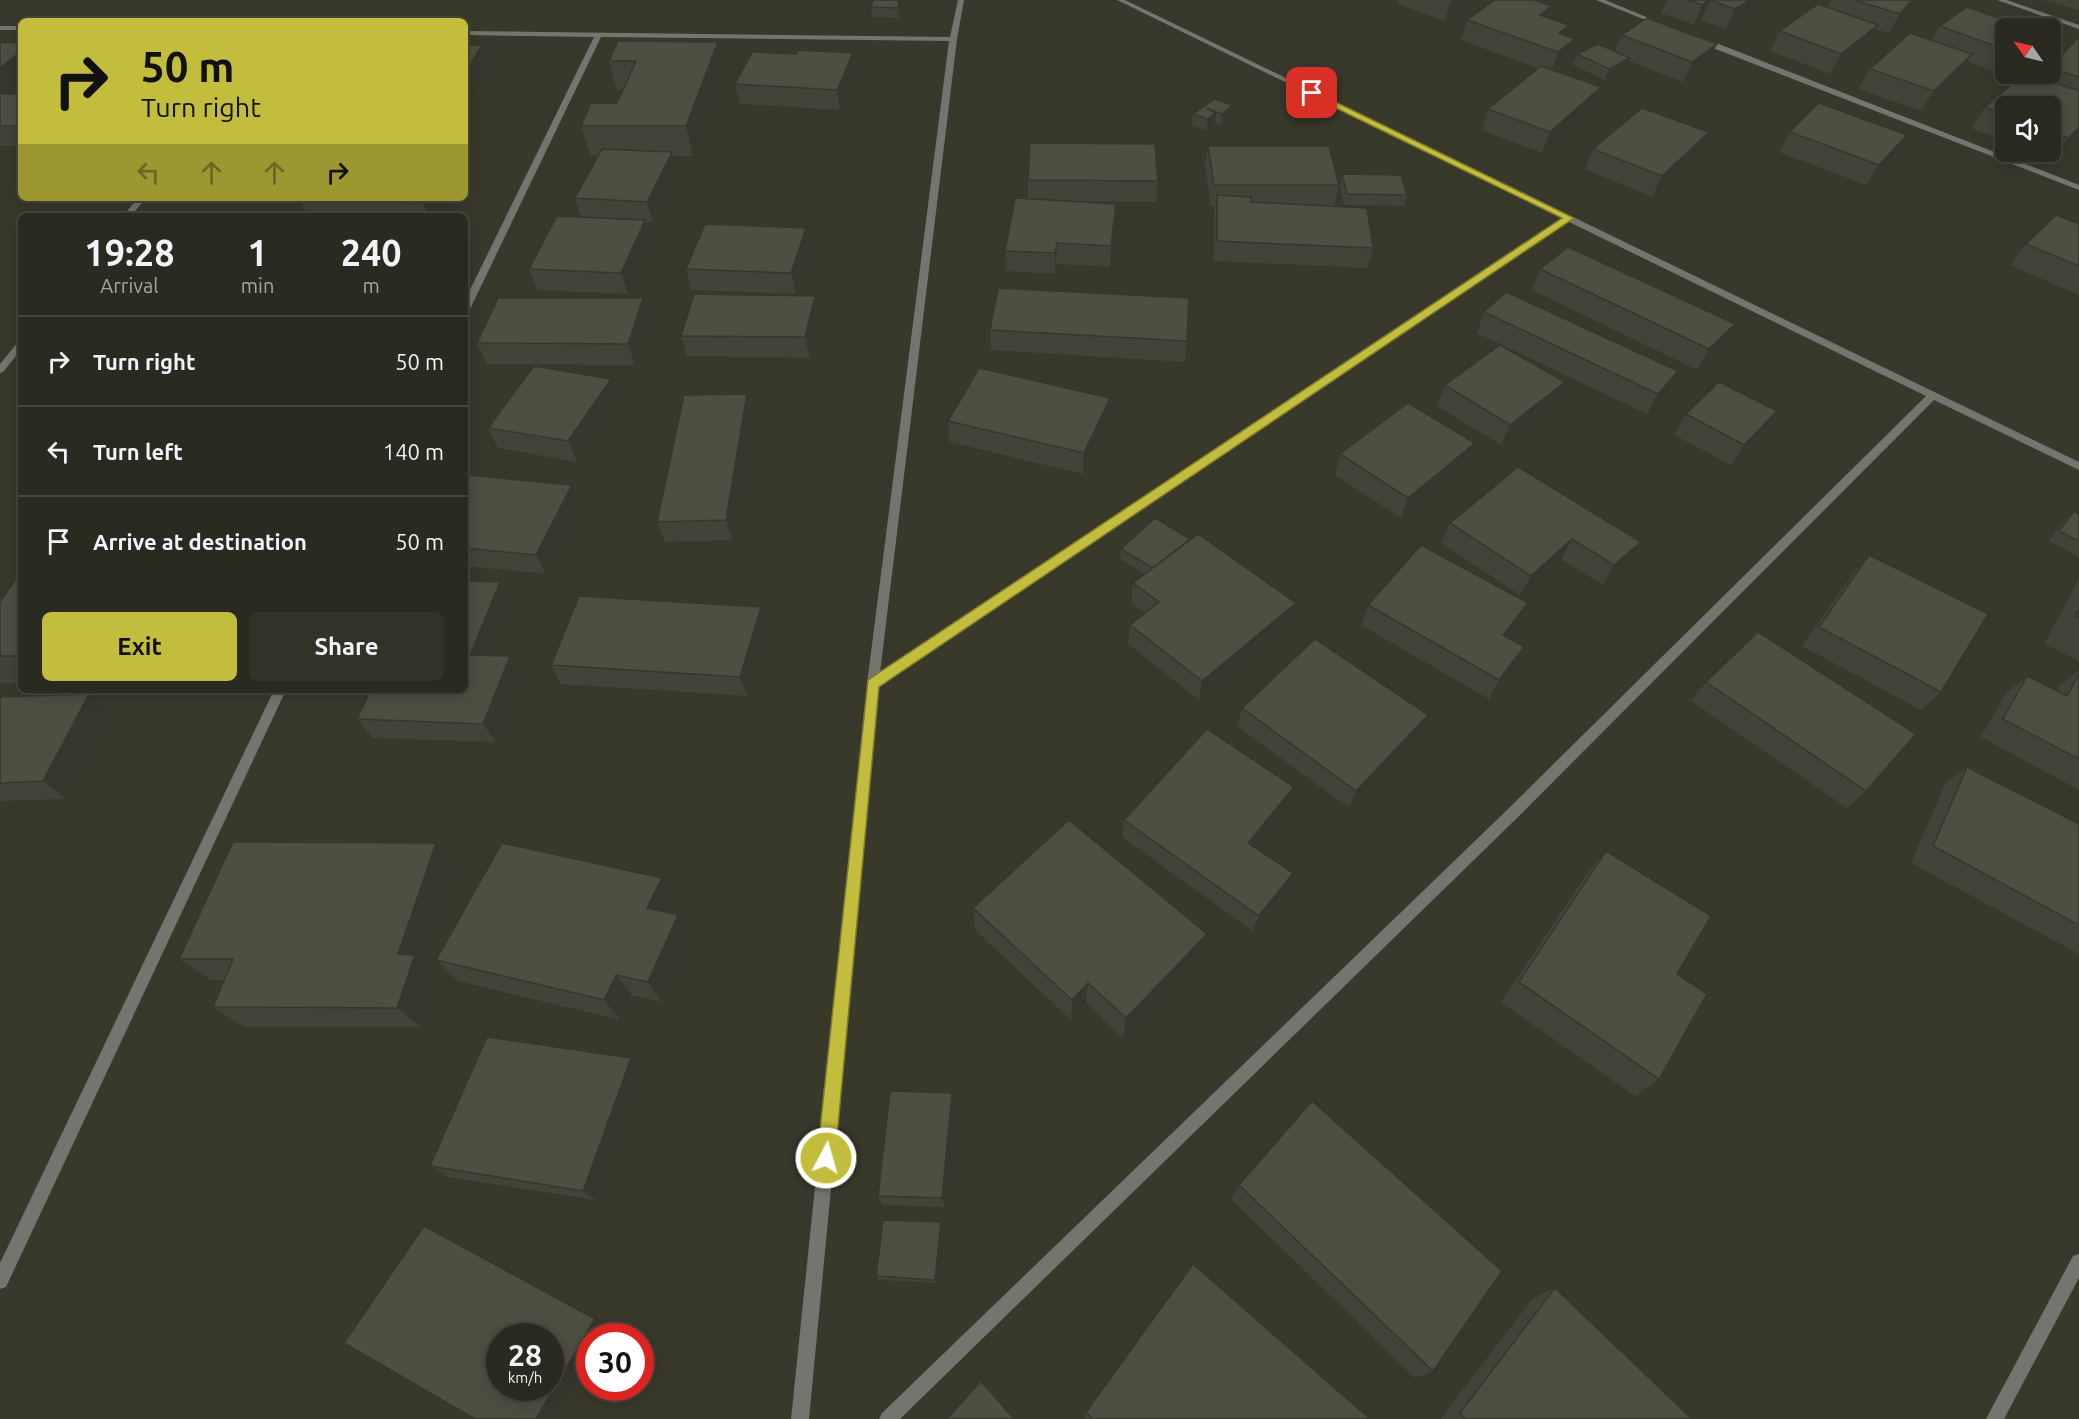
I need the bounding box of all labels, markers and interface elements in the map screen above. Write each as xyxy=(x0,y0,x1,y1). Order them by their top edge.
north arrow xyxy=(1995,18,2061,84)
map controls xyxy=(1995,18,2061,162)
icon: right xyxy=(42,42,120,120)
text: 50 m xyxy=(141,43,235,90)
pin xyxy=(1286,67,1337,118)
icon: arrive xyxy=(1295,76,1328,109)
text: Turn right xyxy=(141,92,261,122)
button: sound xyxy=(1995,96,2061,162)
icon: left xyxy=(132,156,165,189)
icon: ahead xyxy=(195,156,228,189)
icon: ahead xyxy=(258,156,291,189)
icon: right xyxy=(321,156,354,189)
text: 19:28 xyxy=(84,232,174,273)
text: 1 xyxy=(247,232,268,273)
text: 240 xyxy=(341,232,402,273)
text: Arrival xyxy=(100,274,159,297)
text: min xyxy=(241,274,274,297)
text: m xyxy=(363,274,380,297)
icon: right xyxy=(42,345,75,378)
text: Turn right xyxy=(93,349,195,374)
text: 50 m xyxy=(395,349,444,374)
icon: left xyxy=(42,435,75,468)
text: Turn left xyxy=(93,439,183,464)
text: 140 m xyxy=(383,439,444,464)
icon: arrive xyxy=(42,525,75,558)
text: Arrive at destination xyxy=(93,529,307,554)
text: 50 m xyxy=(395,529,444,554)
button: Exit xyxy=(42,612,237,681)
button: Share xyxy=(249,612,444,681)
position arrow xyxy=(794,1126,858,1190)
speed limit sign: 30 xyxy=(576,1323,654,1401)
text: 28 xyxy=(508,1338,542,1372)
text: km/h xyxy=(508,1369,542,1386)

